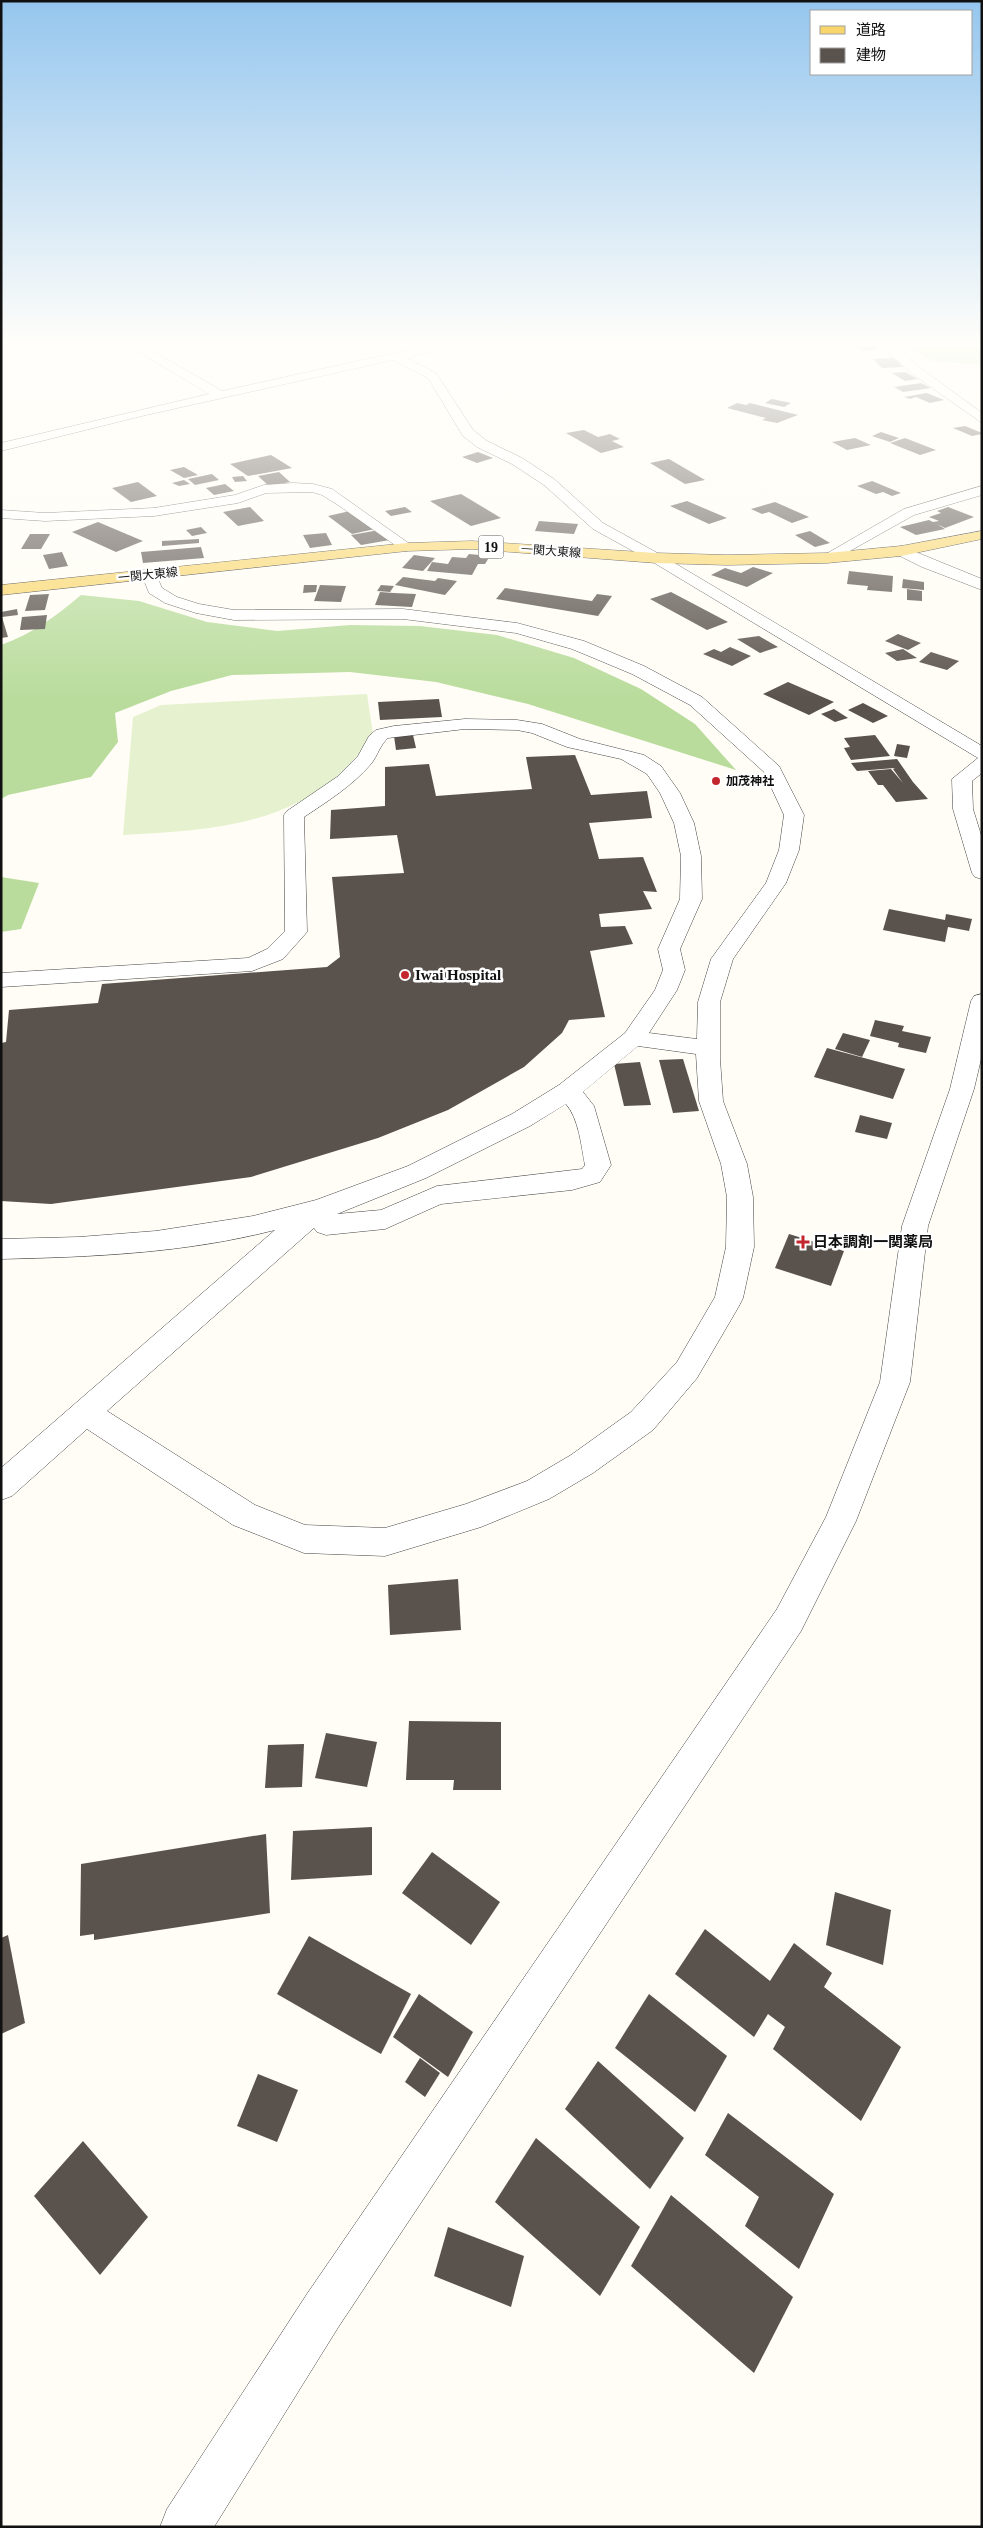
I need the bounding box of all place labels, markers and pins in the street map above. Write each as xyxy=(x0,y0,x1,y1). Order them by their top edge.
place label: 加茂神社 xyxy=(726,774,774,788)
marker: 加茂神社 xyxy=(710,775,722,787)
place label: Iwai Hospital xyxy=(415,967,501,983)
marker: Iwai Hospital xyxy=(399,969,411,981)
place label: 日本調剤一関薬局 xyxy=(813,1234,933,1250)
marker: 日本調剤一関薬局 xyxy=(797,1236,809,1248)

